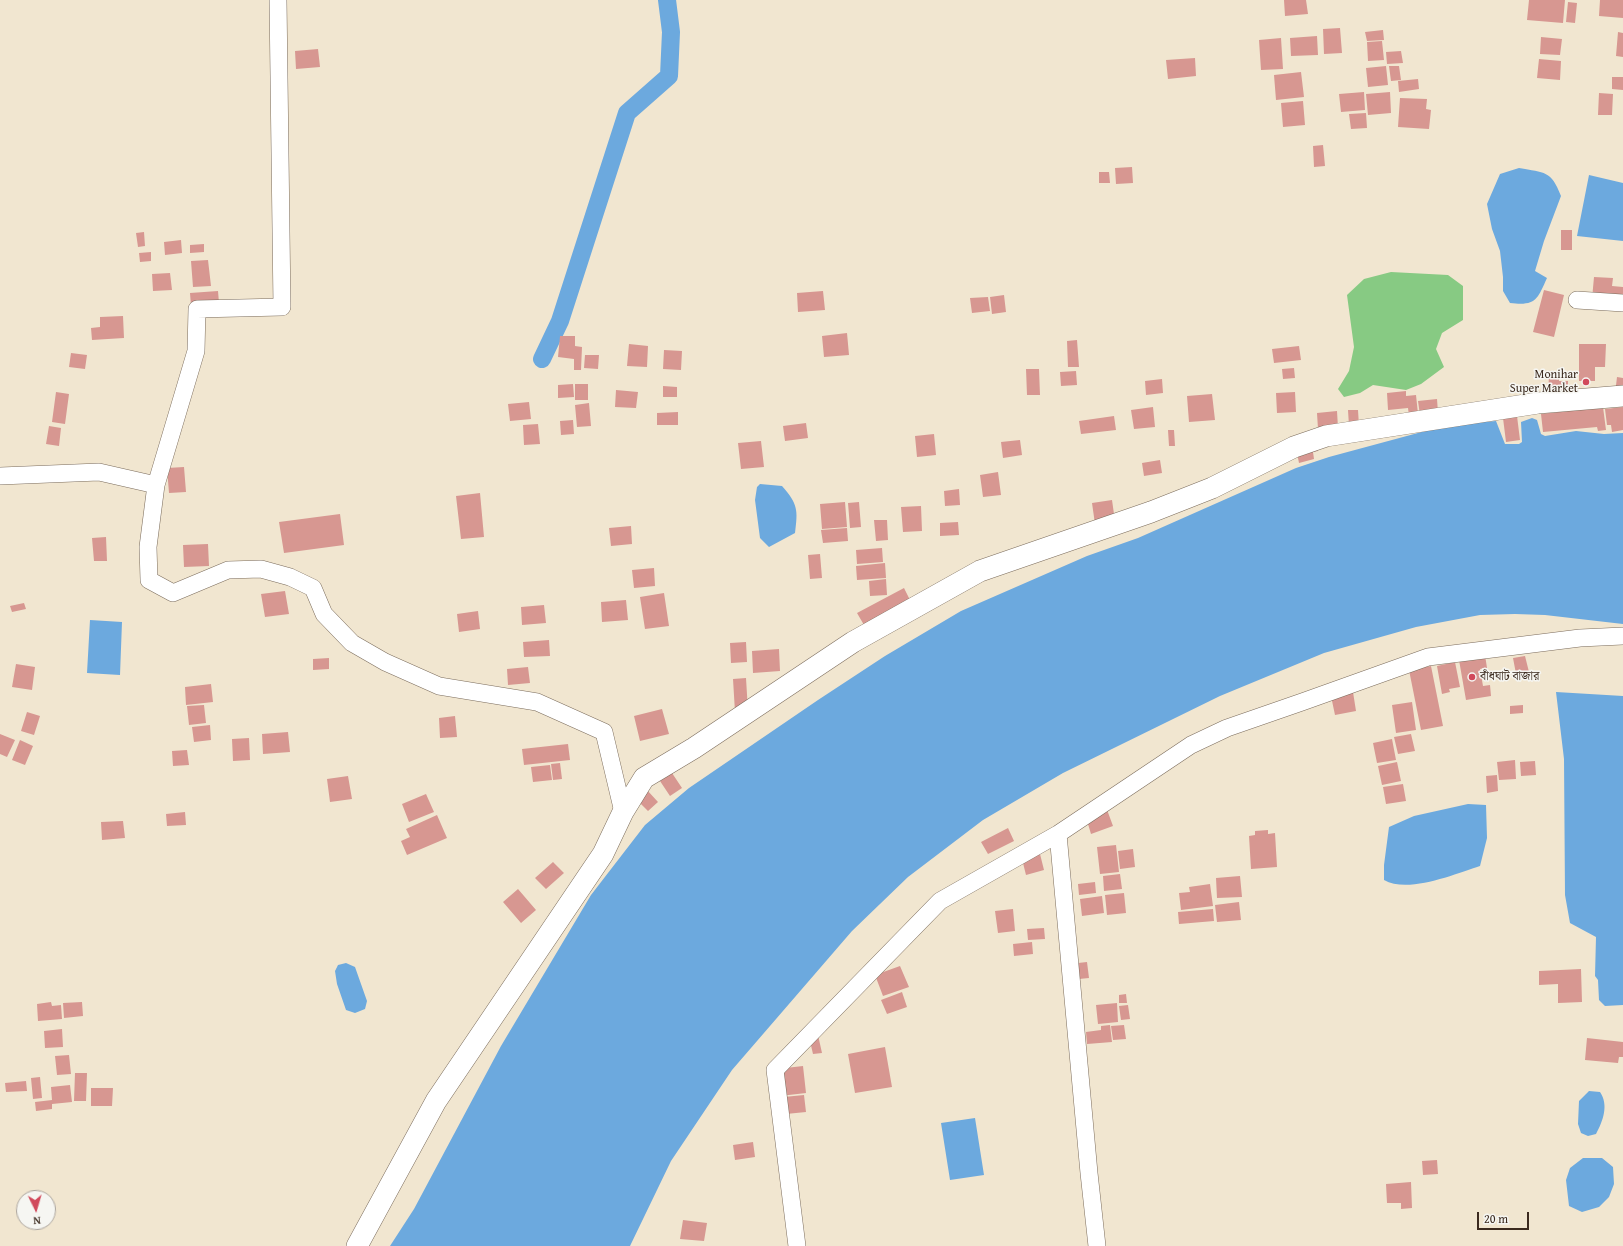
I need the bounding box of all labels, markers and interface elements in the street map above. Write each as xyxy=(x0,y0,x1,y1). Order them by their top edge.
place label: Monihar Super Market xyxy=(1510,368,1578,396)
marker: Monihar Super Market xyxy=(1581,377,1591,387)
place label: বাঁধঘাট বাজার xyxy=(1480,670,1539,684)
marker: বাঁধঘাট বাজার xyxy=(1467,672,1477,682)
north arrow xyxy=(16,1190,56,1230)
scale bar xyxy=(1479,1204,1531,1230)
text: 20 m xyxy=(1484,1210,1508,1227)
text: N xyxy=(33,1213,41,1229)

